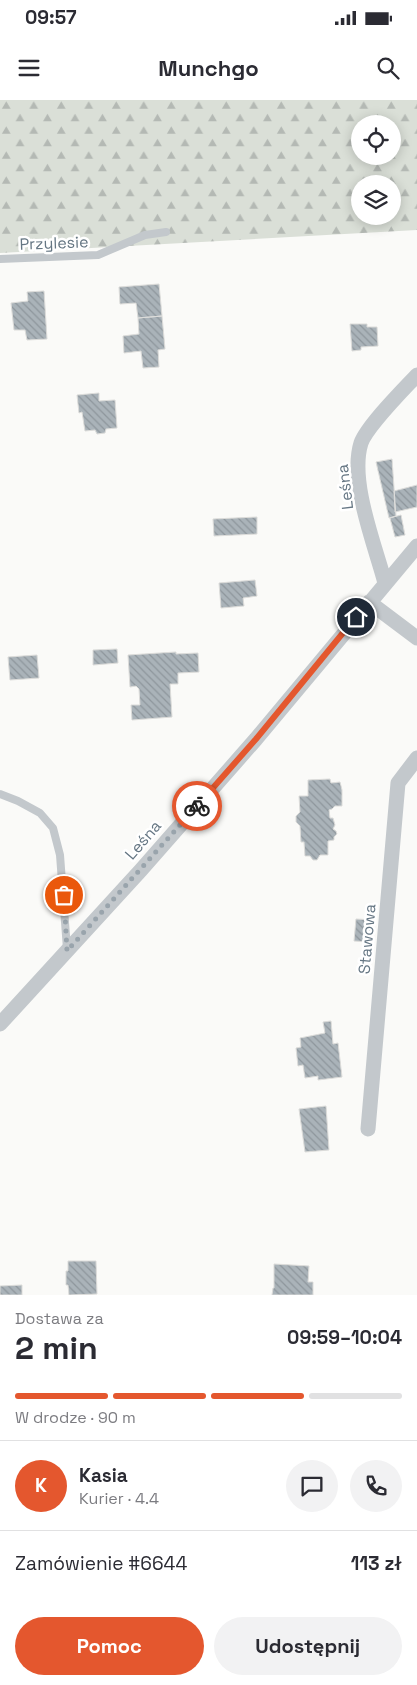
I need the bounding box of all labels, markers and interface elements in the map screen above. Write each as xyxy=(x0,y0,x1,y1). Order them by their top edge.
text: 09:57 xyxy=(25,5,76,30)
icon: menu xyxy=(15,54,43,82)
text: Munchgo xyxy=(158,54,259,82)
icon: search xyxy=(374,54,402,82)
map controls xyxy=(351,115,401,225)
button: locate xyxy=(351,115,401,165)
button: layers xyxy=(351,175,401,225)
street label: Przylesie xyxy=(19,231,89,255)
street label: Leśna xyxy=(332,463,358,511)
pin xyxy=(335,596,377,638)
icon: home xyxy=(342,603,370,631)
courier xyxy=(172,781,222,831)
icon: bike xyxy=(183,792,211,820)
street label: Leśna xyxy=(120,816,166,864)
pin xyxy=(43,874,85,916)
icon: bag xyxy=(50,881,78,909)
street label: Stawowa xyxy=(353,903,381,975)
text: Dostawa za xyxy=(15,1308,104,1329)
text: 09:59–10:04 xyxy=(287,1325,402,1350)
text: 2 min xyxy=(15,1328,98,1368)
text: W drodze · 90 m xyxy=(15,1407,136,1428)
button: chat xyxy=(286,1460,338,1512)
button: phone xyxy=(350,1460,402,1512)
text: Kasia xyxy=(79,1463,128,1488)
text: K xyxy=(35,1473,47,1498)
text: Kurier · 4.4 xyxy=(79,1488,159,1509)
text: Zamówienie #6644 xyxy=(15,1551,187,1576)
text: 113 zł xyxy=(351,1551,402,1576)
button: Pomoc xyxy=(15,1617,204,1675)
button: Udostępnij xyxy=(214,1617,402,1675)

